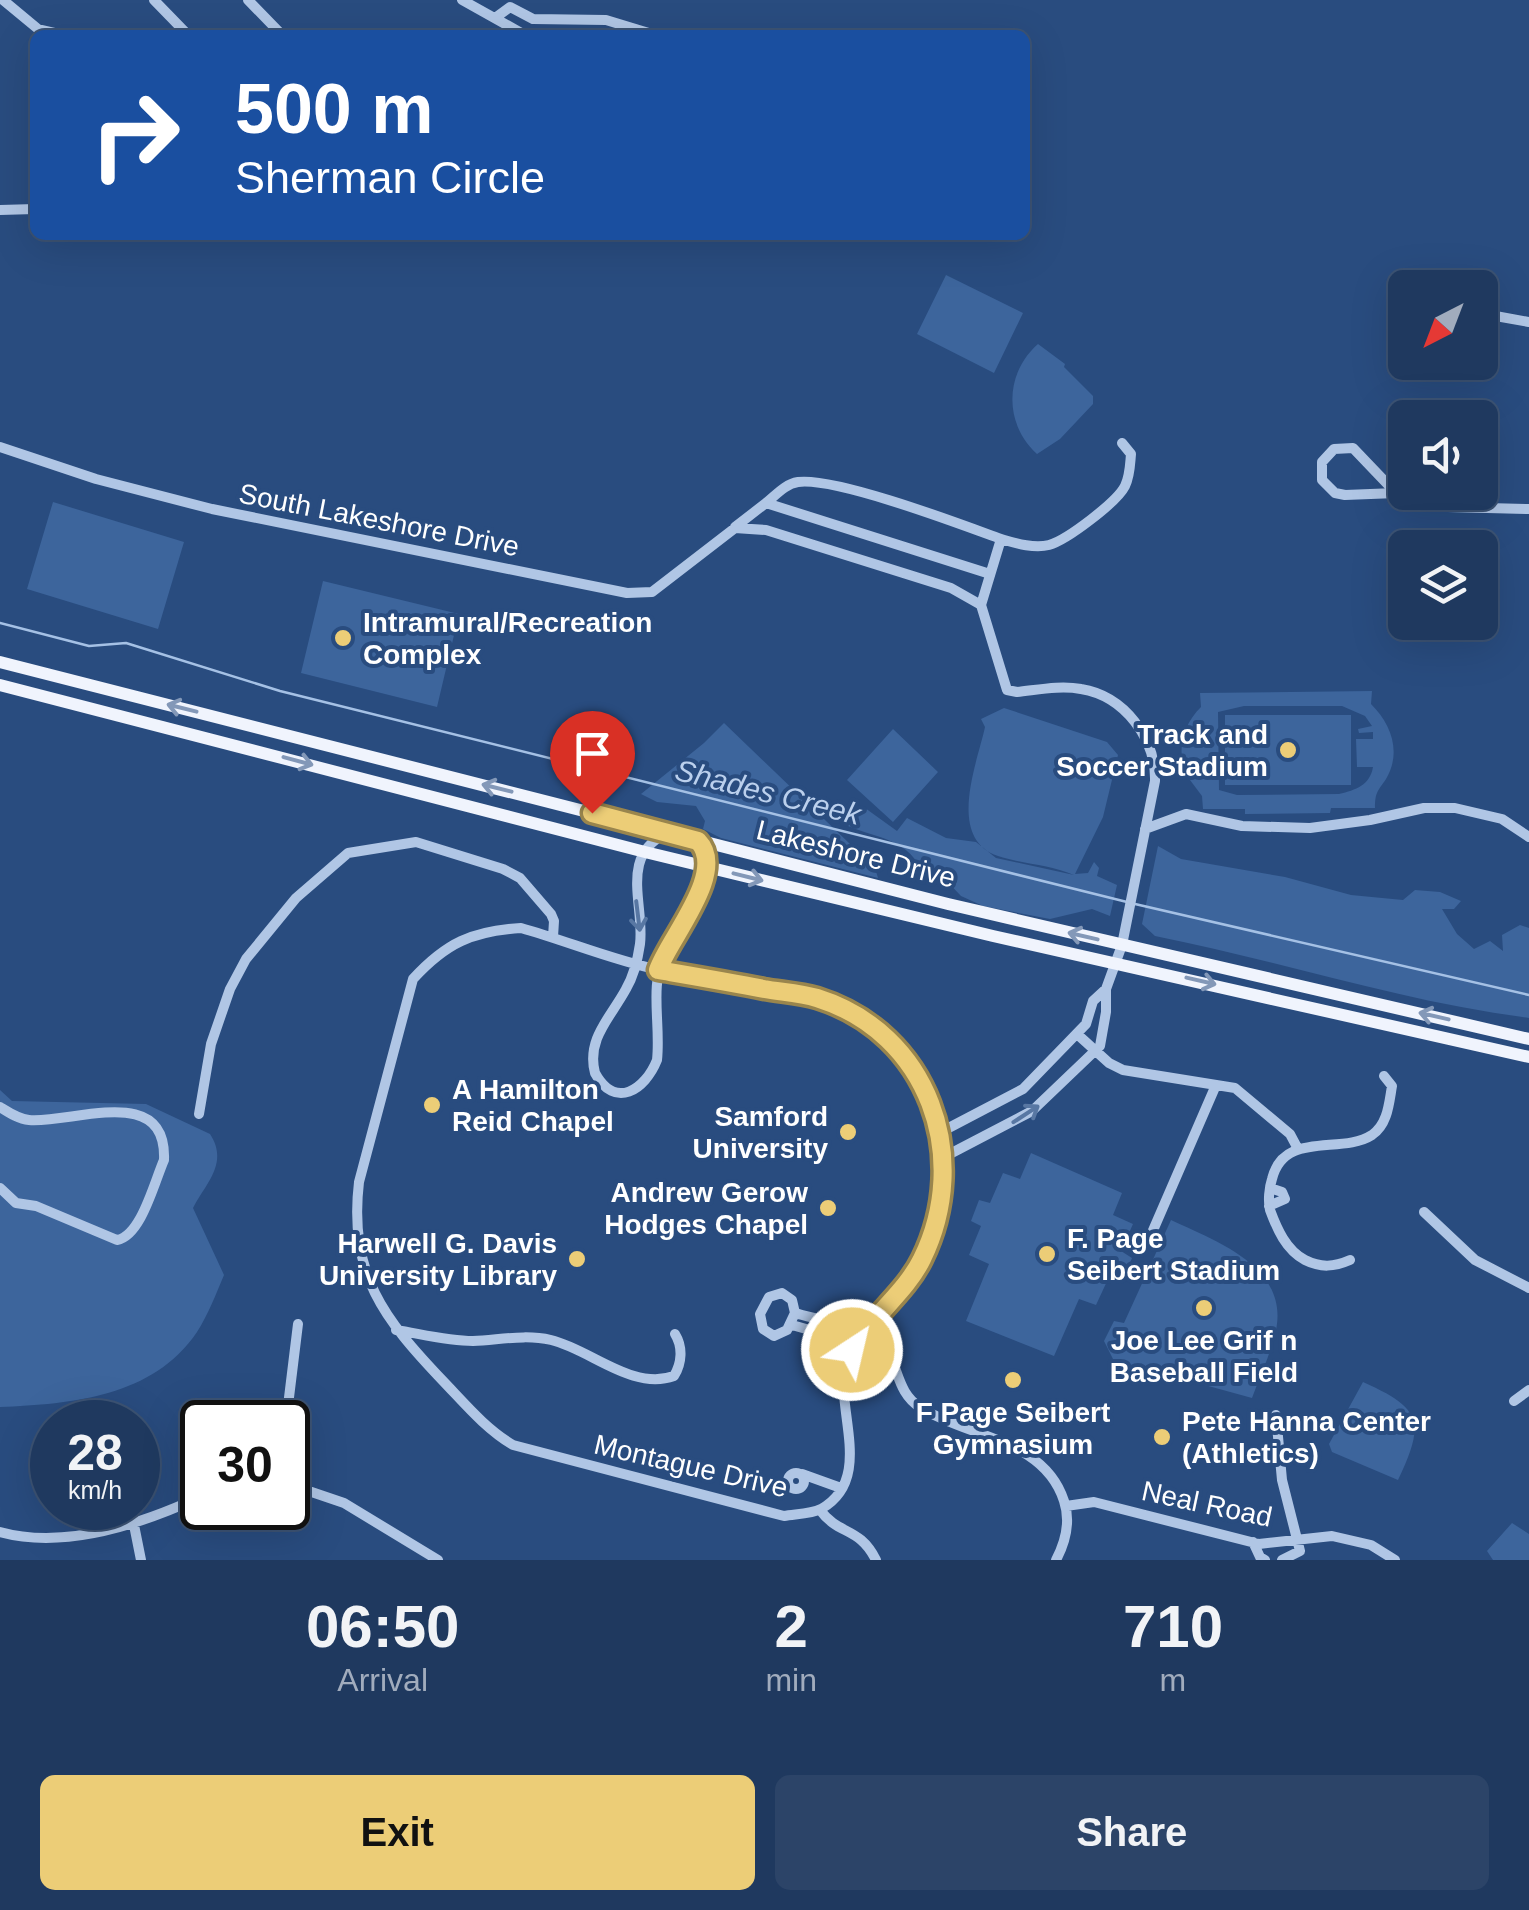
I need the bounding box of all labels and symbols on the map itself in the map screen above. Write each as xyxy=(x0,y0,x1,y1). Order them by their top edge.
north arrow xyxy=(1388,270,1498,380)
street label: South Lakeshore Drive xyxy=(236,478,522,562)
place label: Intramural/Recreation Complex xyxy=(363,607,652,670)
marker: Intramural/Recreation Complex xyxy=(332,627,354,649)
one-way arrow xyxy=(167,698,199,716)
pin xyxy=(550,711,635,814)
place label: Track and Soccer Stadium xyxy=(1056,719,1268,782)
marker: Track and Soccer Stadium xyxy=(1277,739,1299,761)
one-way arrow xyxy=(281,753,313,771)
water label: Shades Creek xyxy=(672,753,866,831)
one-way arrow xyxy=(482,778,513,797)
street label: Lakeshore Drive xyxy=(753,814,959,894)
one-way arrow xyxy=(732,868,763,887)
one-way arrow xyxy=(629,899,647,932)
one-way arrow xyxy=(1068,926,1100,944)
one-way arrow xyxy=(1185,973,1217,991)
one-way arrow xyxy=(1419,1006,1451,1024)
place label: A Hamilton Reid Chapel xyxy=(452,1074,614,1137)
marker: A Hamilton Reid Chapel xyxy=(421,1094,443,1116)
place label: Samford University xyxy=(693,1101,828,1164)
one-way arrow xyxy=(1012,1103,1040,1124)
marker: Samford University xyxy=(837,1121,859,1143)
place label: Andrew Gerow Hodges Chapel xyxy=(604,1177,808,1240)
marker: Andrew Gerow Hodges Chapel xyxy=(817,1197,839,1219)
place label: F. Page Seibert Stadium xyxy=(1067,1223,1280,1286)
place label: Harwell G. Davis University Library xyxy=(319,1228,557,1291)
marker: F. Page Seibert Stadium xyxy=(1036,1243,1058,1265)
marker: Harwell G. Davis University Library xyxy=(566,1248,588,1270)
marker: Joe Lee Grif n Baseball Field xyxy=(1193,1297,1215,1319)
position arrow xyxy=(800,1298,904,1402)
place label: Joe Lee Grif n Baseball Field xyxy=(1110,1325,1298,1388)
marker: F Page Seibert Gymnasium xyxy=(1002,1369,1024,1391)
place label: F Page Seibert Gymnasium xyxy=(916,1397,1110,1460)
speed limit sign: 30 xyxy=(180,1400,310,1530)
place label: Pete Hanna Center (Athletics) xyxy=(1182,1406,1431,1469)
marker: Pete Hanna Center (Athletics) xyxy=(1151,1426,1173,1448)
street label: Montague Drive xyxy=(591,1429,791,1503)
street label: Neal Road xyxy=(1139,1475,1275,1533)

